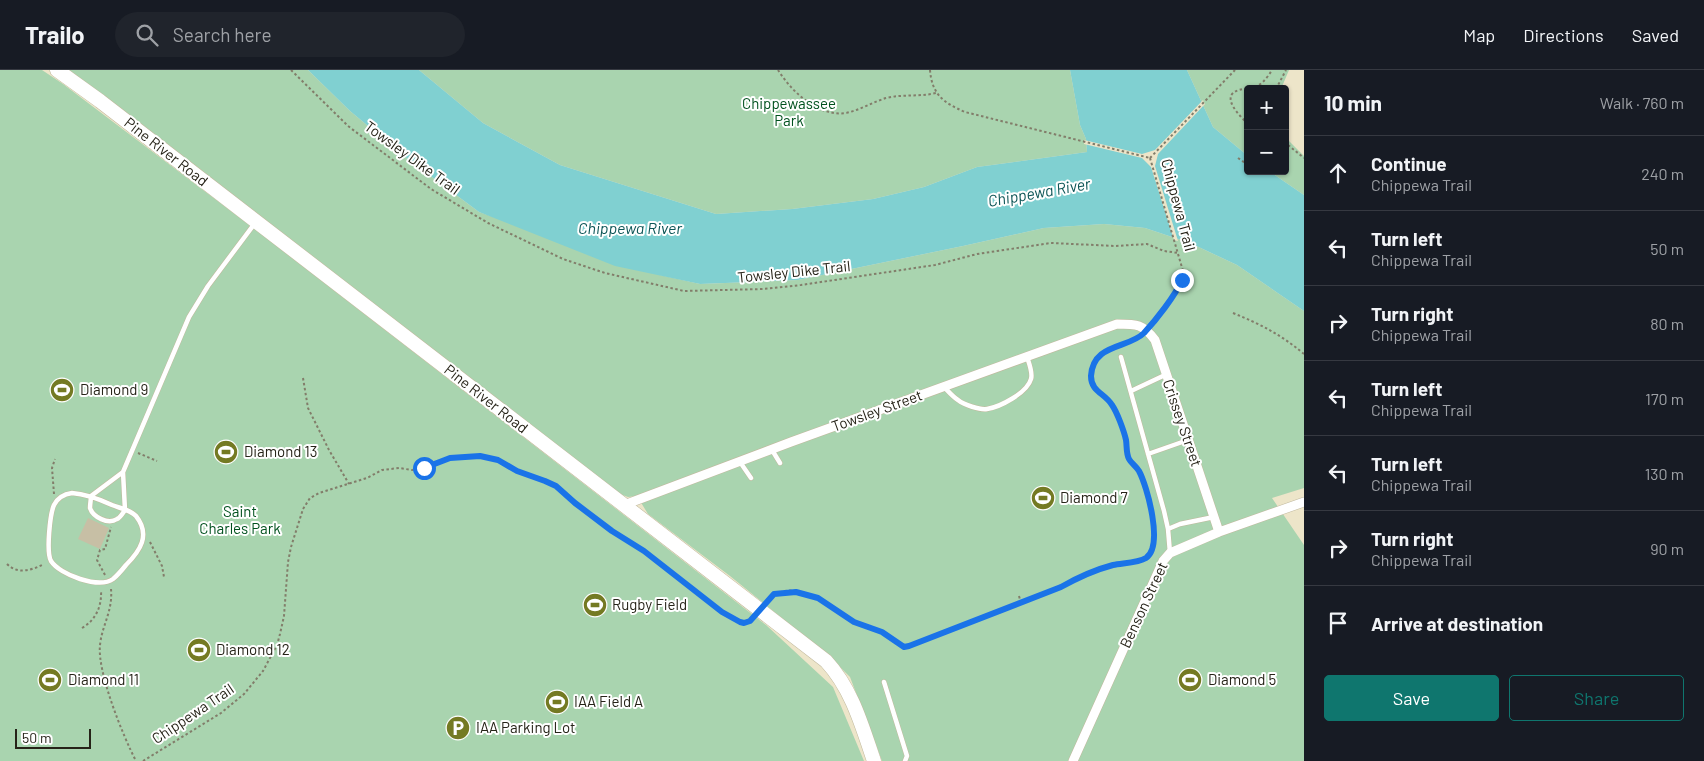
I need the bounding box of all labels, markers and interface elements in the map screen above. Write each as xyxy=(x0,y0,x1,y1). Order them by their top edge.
search box xyxy=(115,12,465,57)
text: Trailo xyxy=(25,20,85,49)
icon: search xyxy=(133,21,161,49)
text: Search here xyxy=(173,23,272,46)
text: Map xyxy=(1463,24,1495,46)
text: Directions xyxy=(1523,24,1604,46)
text: Saved xyxy=(1632,24,1679,46)
map controls xyxy=(1244,85,1289,175)
button: + xyxy=(1244,85,1289,130)
text: 10 min xyxy=(1324,90,1382,115)
text: Walk · 760 m xyxy=(1600,93,1684,112)
park label: Chippewassee Park xyxy=(742,94,836,129)
street label: Pine River Road xyxy=(121,113,212,189)
street label: Towsley Dike Trail xyxy=(361,117,464,198)
button: − xyxy=(1244,130,1289,175)
text: Continue xyxy=(1371,152,1447,175)
street label: Chippewa Trail xyxy=(1158,157,1200,253)
icon: ahead xyxy=(1324,159,1352,187)
text: 240 m xyxy=(1641,164,1684,183)
water label: Chippewa River xyxy=(986,173,1093,210)
text: Chippewa Trail xyxy=(1371,175,1472,194)
water label: Chippewa River xyxy=(578,218,683,237)
text: Turn left xyxy=(1371,227,1442,250)
icon: left xyxy=(1324,234,1352,262)
text: 50 m xyxy=(1650,239,1684,258)
text: Chippewa Trail xyxy=(1371,250,1472,269)
street label: Towsley Dike Trail xyxy=(737,256,851,286)
route end xyxy=(1171,269,1194,292)
text: Turn right xyxy=(1371,302,1453,325)
icon: right xyxy=(1324,309,1352,337)
text: 80 m xyxy=(1650,314,1684,333)
text: Chippewa Trail xyxy=(1371,325,1472,344)
street label: Pine River Road xyxy=(441,360,532,436)
sports icon: Diamond 9 xyxy=(49,377,75,403)
street label: Crissey Street xyxy=(1160,377,1206,469)
text: Turn left xyxy=(1371,377,1442,400)
place label: Diamond 9 xyxy=(80,380,148,398)
icon: left xyxy=(1324,384,1352,412)
street label: Towsley Street xyxy=(829,385,924,435)
text: 170 m xyxy=(1645,389,1684,408)
text: Chippewa Trail xyxy=(1371,400,1472,419)
sports icon: Diamond 13 xyxy=(213,439,239,465)
place label: Diamond 13 xyxy=(244,442,317,460)
text: Turn left xyxy=(1371,452,1442,475)
route start xyxy=(413,457,436,480)
icon: left xyxy=(1324,459,1352,487)
text: 130 m xyxy=(1645,464,1684,483)
text: Chippewa Trail xyxy=(1371,475,1472,494)
sports icon: Diamond 7 xyxy=(1030,485,1056,511)
place label: Diamond 7 xyxy=(1060,488,1128,506)
park label: Saint Charles Park xyxy=(199,502,281,537)
text: Turn right xyxy=(1371,527,1453,550)
icon: right xyxy=(1324,534,1352,562)
text: 90 m xyxy=(1650,539,1684,558)
text: Chippewa Trail xyxy=(1371,550,1472,569)
street label: Benson Street xyxy=(1115,559,1171,650)
sports icon: Rugby Field xyxy=(582,592,608,618)
place label: Rugby Field xyxy=(612,595,687,613)
icon: arrive xyxy=(1324,609,1352,637)
text: Arrive at destination xyxy=(1371,612,1543,635)
sports icon: Diamond 12 xyxy=(186,637,212,663)
place label: Diamond 12 xyxy=(216,640,290,658)
sports icon: Diamond 11 xyxy=(37,667,63,693)
sports icon: Diamond 5 xyxy=(1177,667,1203,693)
place label: Diamond 11 xyxy=(68,670,139,688)
place label: Diamond 5 xyxy=(1208,670,1276,688)
button: Save xyxy=(1324,675,1499,721)
button: Share xyxy=(1509,675,1684,721)
street label: Chippewa Trail xyxy=(148,679,237,747)
sports icon: IAA Field A xyxy=(544,689,570,715)
place label: IAA Field A xyxy=(574,692,643,710)
parking icon: IAA Parking Lot xyxy=(445,715,471,741)
place label: IAA Parking Lot xyxy=(476,718,576,736)
scale bar xyxy=(15,726,91,749)
text: 50 m xyxy=(22,729,51,746)

